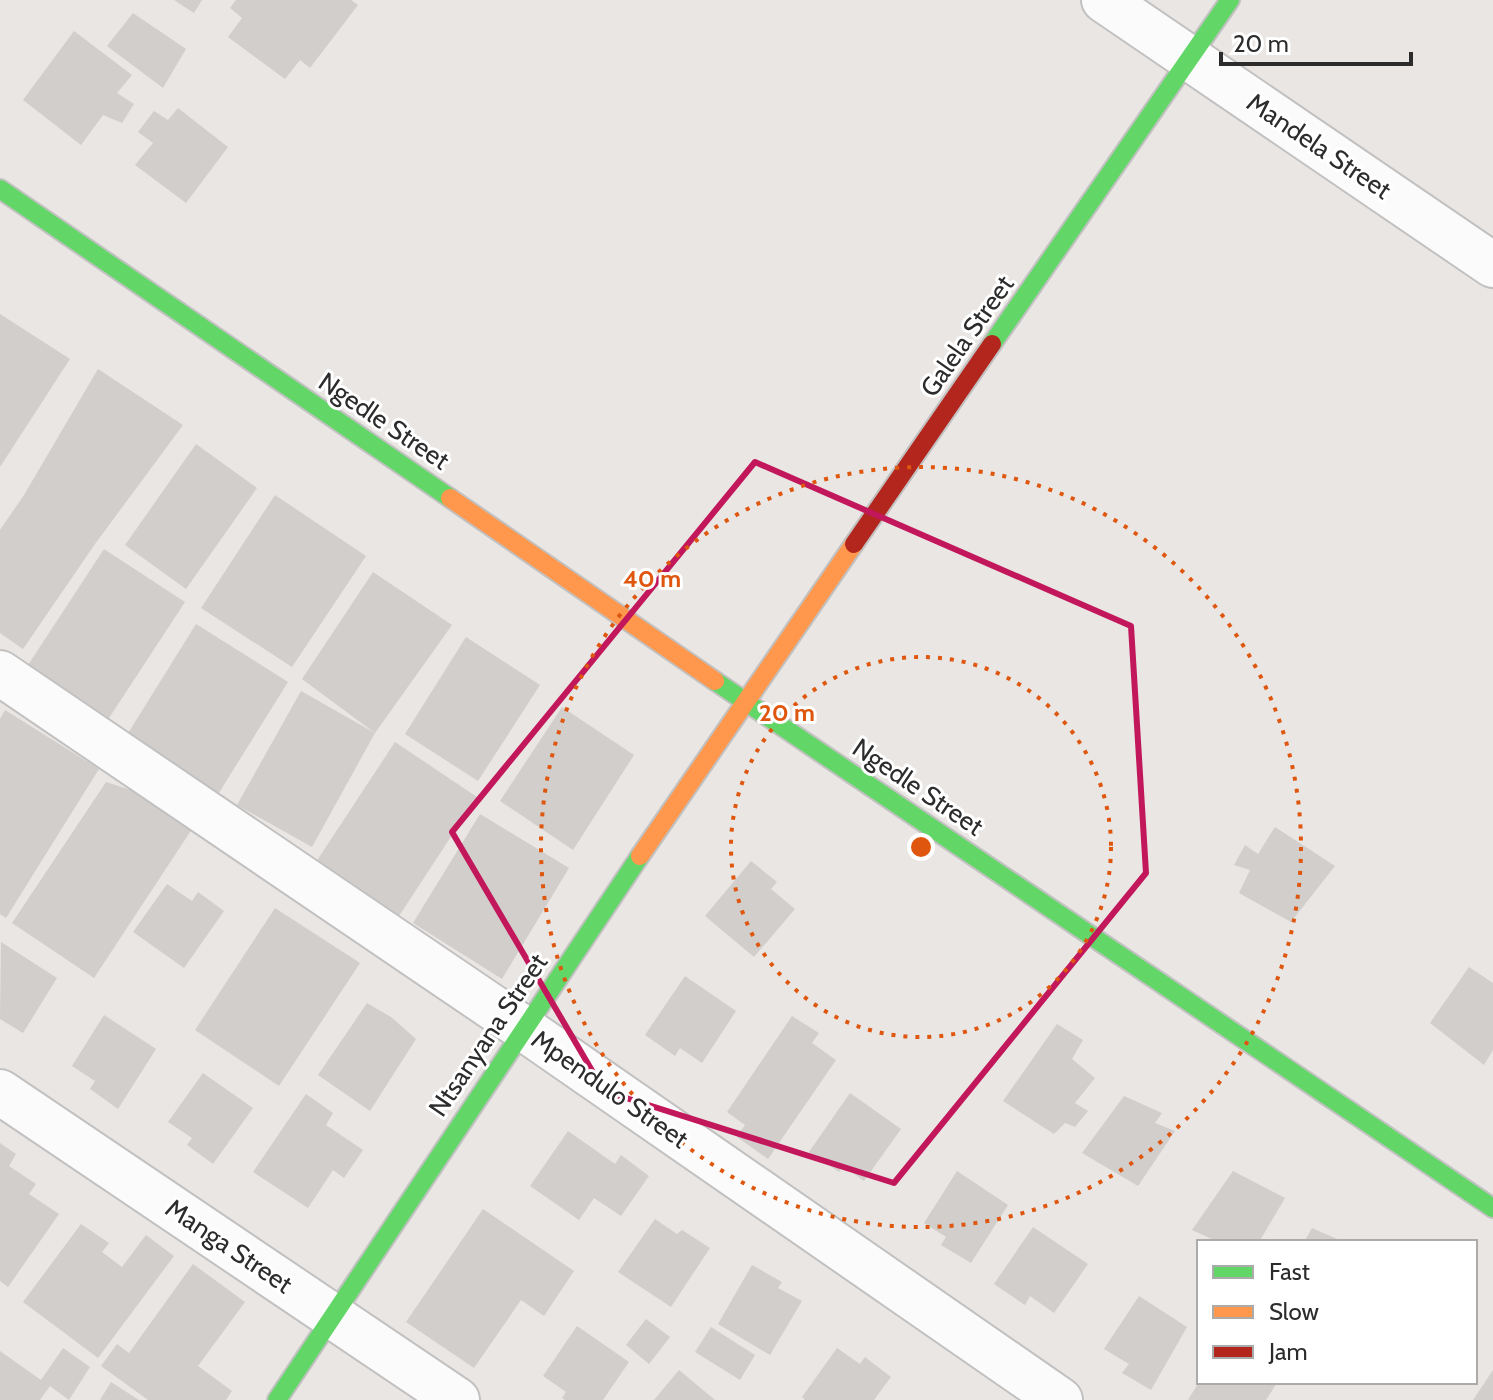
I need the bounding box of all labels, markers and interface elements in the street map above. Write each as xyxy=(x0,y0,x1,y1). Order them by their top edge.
scale bar xyxy=(1221,16,1411,66)
text: 20 m xyxy=(1233,29,1289,58)
street label: Mandela Street xyxy=(1241,86,1397,206)
street label: Galela Street xyxy=(914,269,1021,403)
street label: Ngedle Street xyxy=(313,366,456,477)
text: 40 m xyxy=(623,564,681,593)
text: 20 m xyxy=(759,698,815,727)
street label: Ngedle Street xyxy=(847,732,990,843)
centre of rings xyxy=(907,833,935,861)
street label: Ntsanyana Street xyxy=(422,947,554,1122)
street label: Mpendulo Street xyxy=(525,1023,695,1155)
street label: Manga Street xyxy=(160,1192,299,1300)
legend xyxy=(1197,1240,1477,1384)
text: Fast xyxy=(1269,1257,1310,1286)
text: Slow xyxy=(1269,1297,1319,1326)
text: Jam xyxy=(1268,1337,1307,1366)

